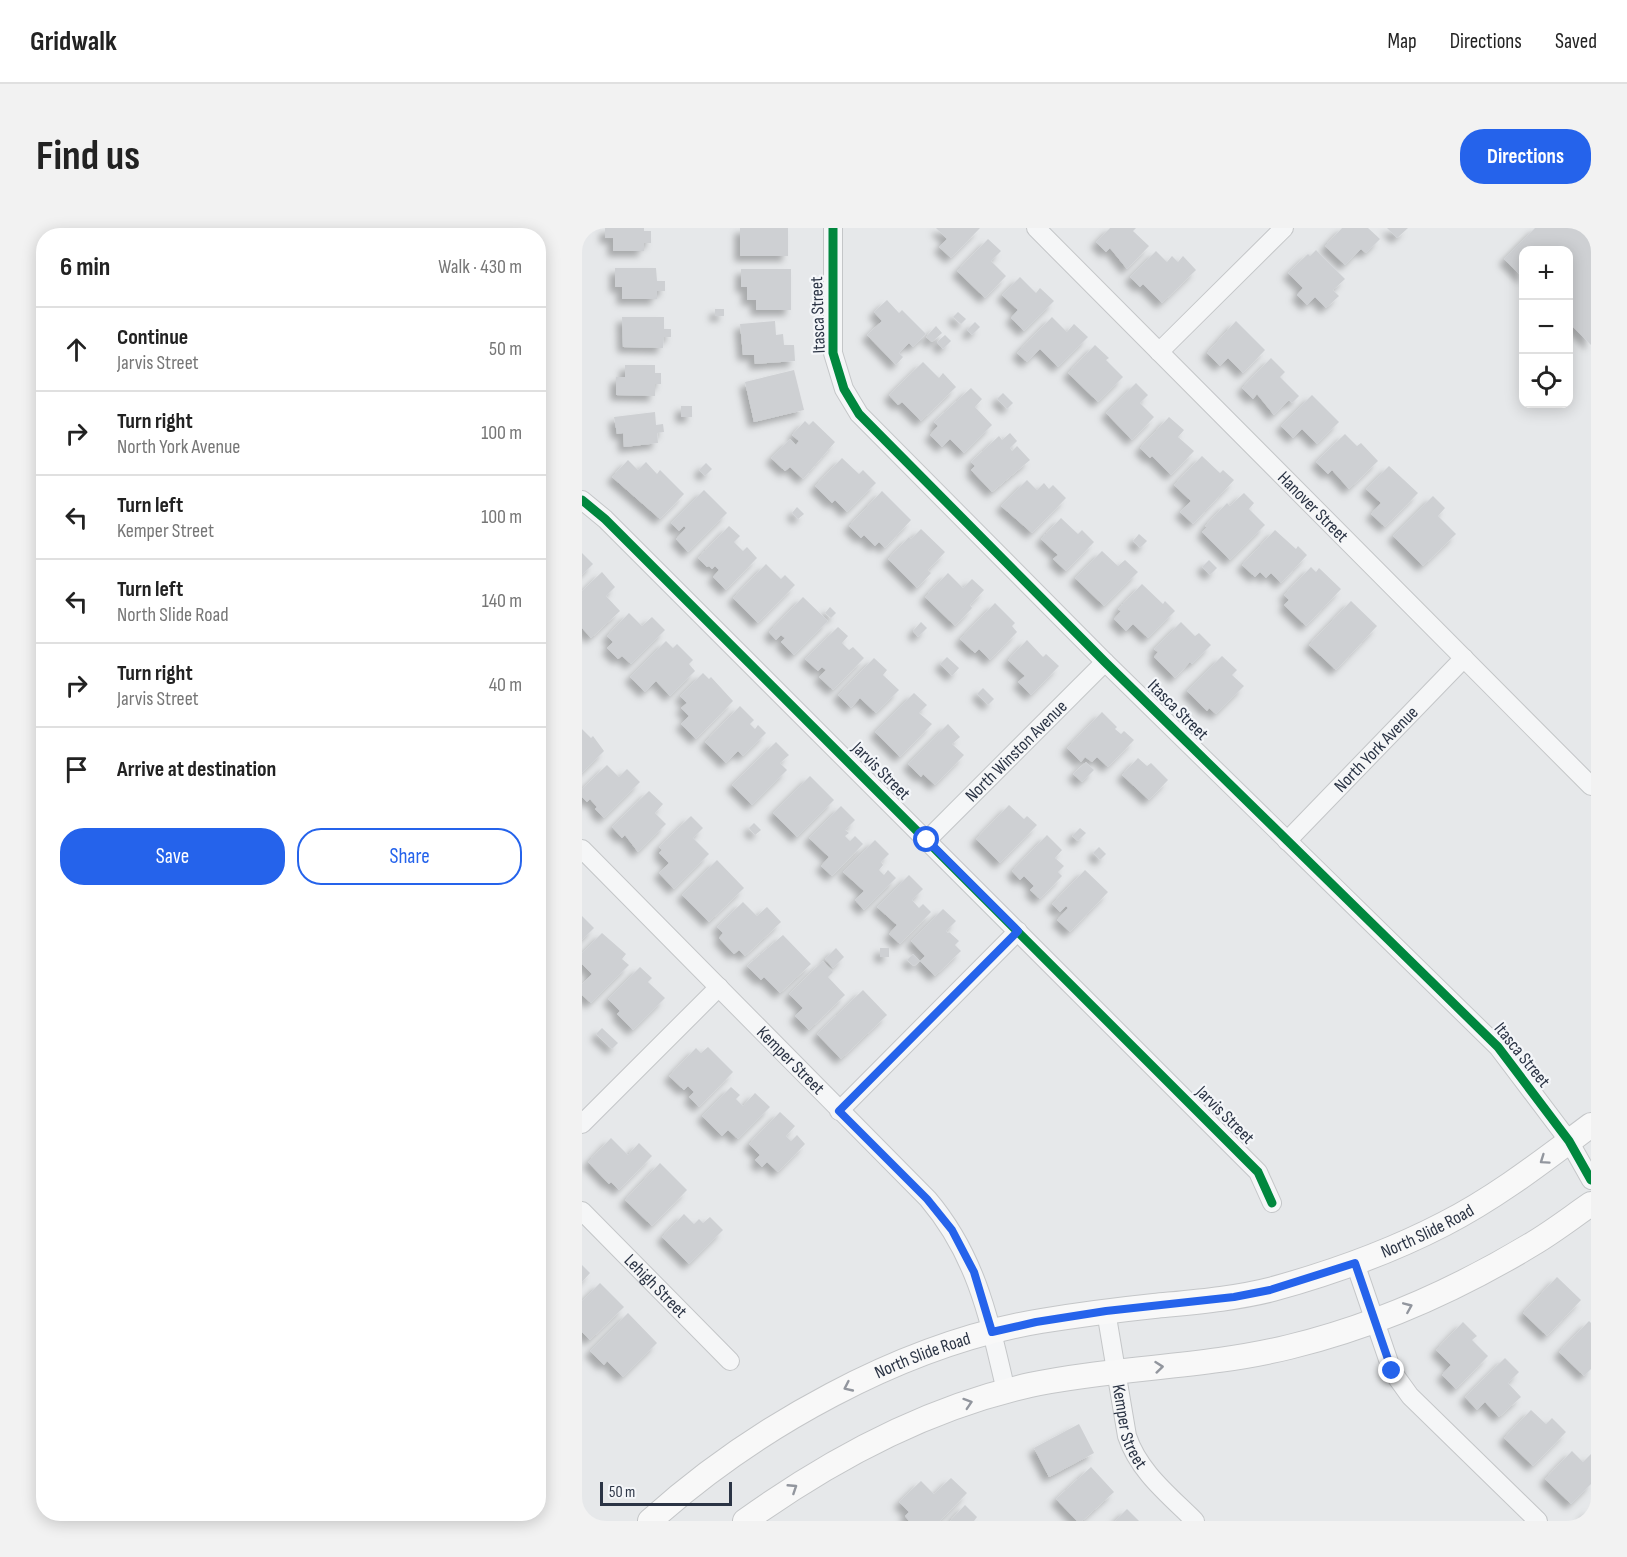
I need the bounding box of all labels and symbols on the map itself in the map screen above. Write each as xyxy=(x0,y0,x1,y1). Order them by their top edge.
street label: Itasca Street xyxy=(806,276,830,354)
street label: Hanover Street xyxy=(1274,467,1353,547)
street label: Itasca Street xyxy=(1143,675,1213,745)
street label: North Winston Avenue xyxy=(961,696,1071,806)
street label: North York Avenue xyxy=(1330,702,1422,796)
street label: Jarvis Street xyxy=(847,737,915,805)
route start xyxy=(913,826,939,852)
street label: Itasca Street xyxy=(1490,1018,1555,1092)
street label: Kemper Street xyxy=(753,1022,829,1099)
street label: Jarvis Street xyxy=(1191,1081,1259,1149)
one-way arrow xyxy=(1540,1153,1551,1164)
street label: North Slide Road xyxy=(1378,1199,1477,1262)
street label: Lehigh Street xyxy=(620,1250,692,1322)
one-way arrow xyxy=(1402,1302,1413,1314)
street label: North Slide Road xyxy=(871,1328,973,1383)
route end xyxy=(1378,1357,1404,1383)
one-way arrow xyxy=(1154,1361,1163,1374)
one-way arrow xyxy=(844,1380,855,1392)
street label: Kemper Street xyxy=(1108,1383,1152,1473)
one-way arrow xyxy=(962,1398,973,1411)
scale bar xyxy=(600,1479,732,1506)
one-way arrow xyxy=(786,1484,797,1495)

